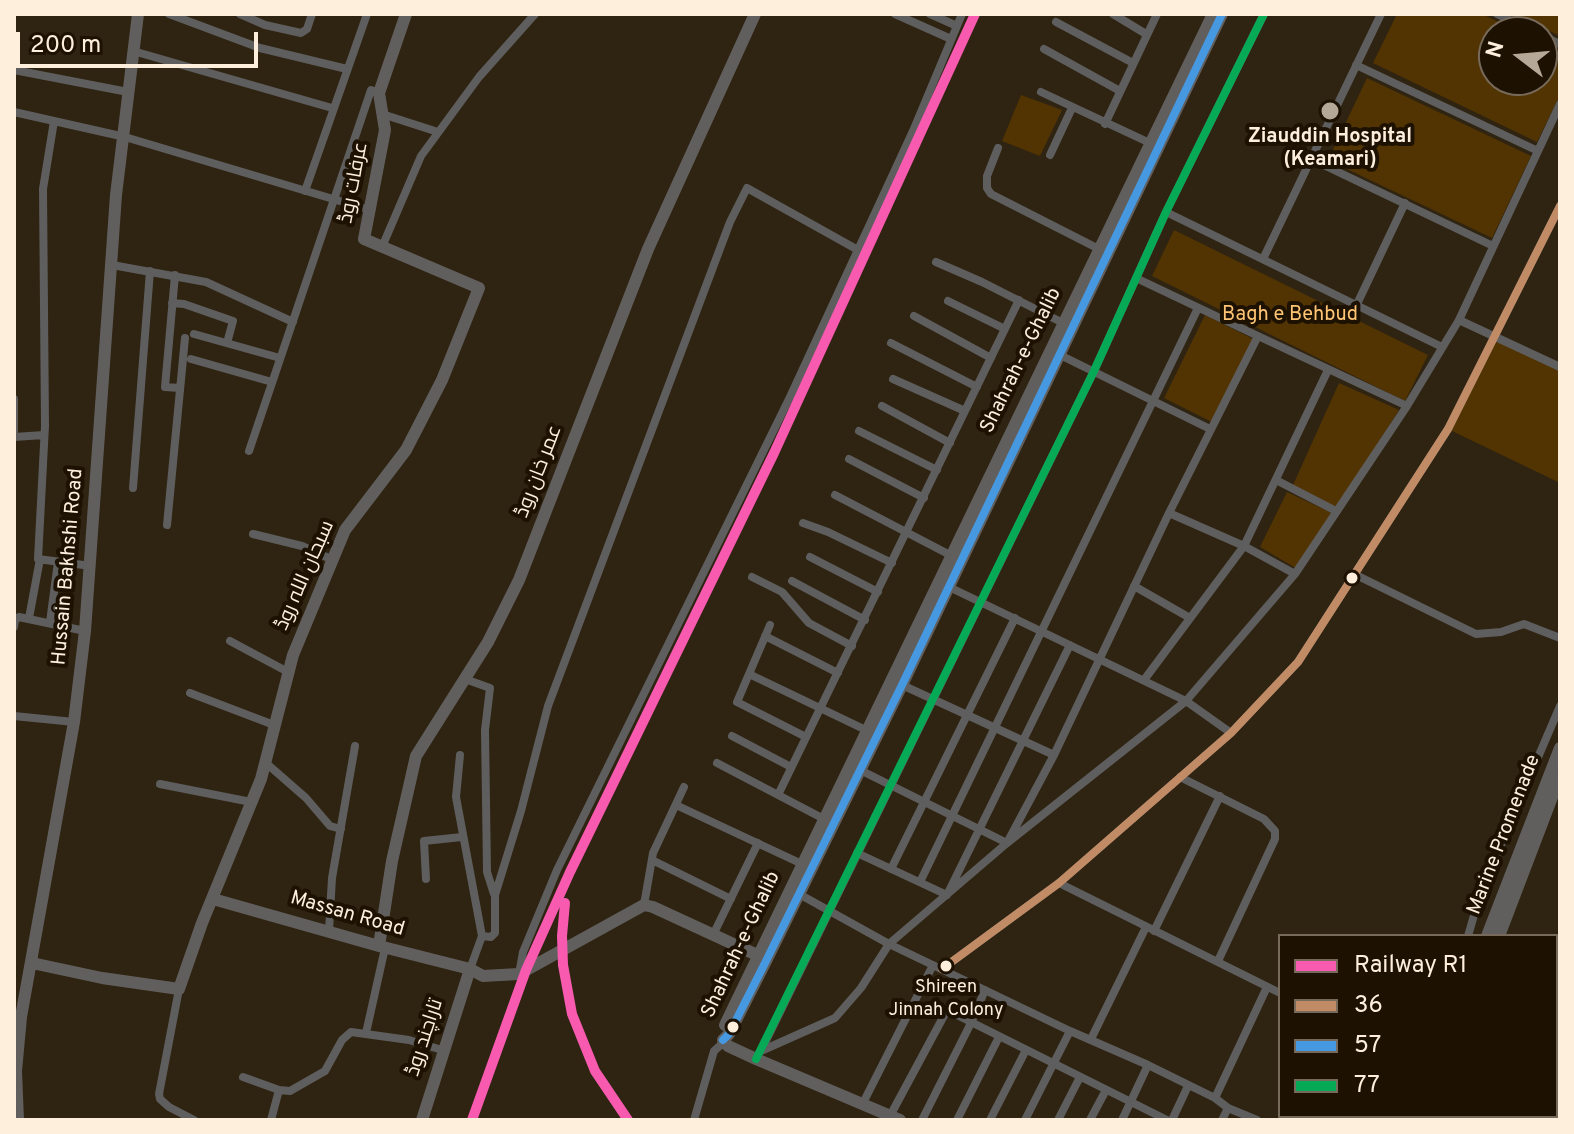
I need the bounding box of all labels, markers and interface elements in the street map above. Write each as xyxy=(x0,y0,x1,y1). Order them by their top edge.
scale bar xyxy=(20,16,262,66)
north arrow xyxy=(1478,16,1558,96)
text: 200 m xyxy=(30,31,101,61)
text: N xyxy=(1481,38,1512,61)
marker: Ziauddin Hospital (Keamari) xyxy=(1319,100,1341,122)
place label: Ziauddin Hospital (Keamari) xyxy=(1248,126,1412,173)
street label: عرفات روڈ xyxy=(335,140,375,226)
street label: Shahrah-e-Ghalib xyxy=(976,284,1068,438)
park label: Bagh e Behbud xyxy=(1222,304,1358,328)
street label: عمر خان روڈ xyxy=(511,422,569,522)
street label: Hussain Bakhshi Road xyxy=(48,467,90,667)
street label: سبحان اللہ روڈ xyxy=(271,517,341,635)
unlabelled marker xyxy=(1344,570,1360,586)
street label: Marine Promenade xyxy=(1463,752,1547,918)
street label: Shahrah-e-Ghalib xyxy=(698,868,786,1022)
street label: Massan Road xyxy=(287,887,407,943)
legend xyxy=(1278,934,1558,1118)
text: Railway R1 xyxy=(1354,951,1467,981)
marker: Shireen Jinnah Colony xyxy=(938,958,954,974)
place label: Shireen Jinnah Colony xyxy=(889,977,1003,1020)
text: 36 xyxy=(1354,991,1383,1021)
street label: تاراچند روڈ xyxy=(402,996,450,1080)
unlabelled marker xyxy=(725,1019,741,1035)
text: 57 xyxy=(1354,1031,1381,1061)
text: 77 xyxy=(1354,1071,1380,1101)

